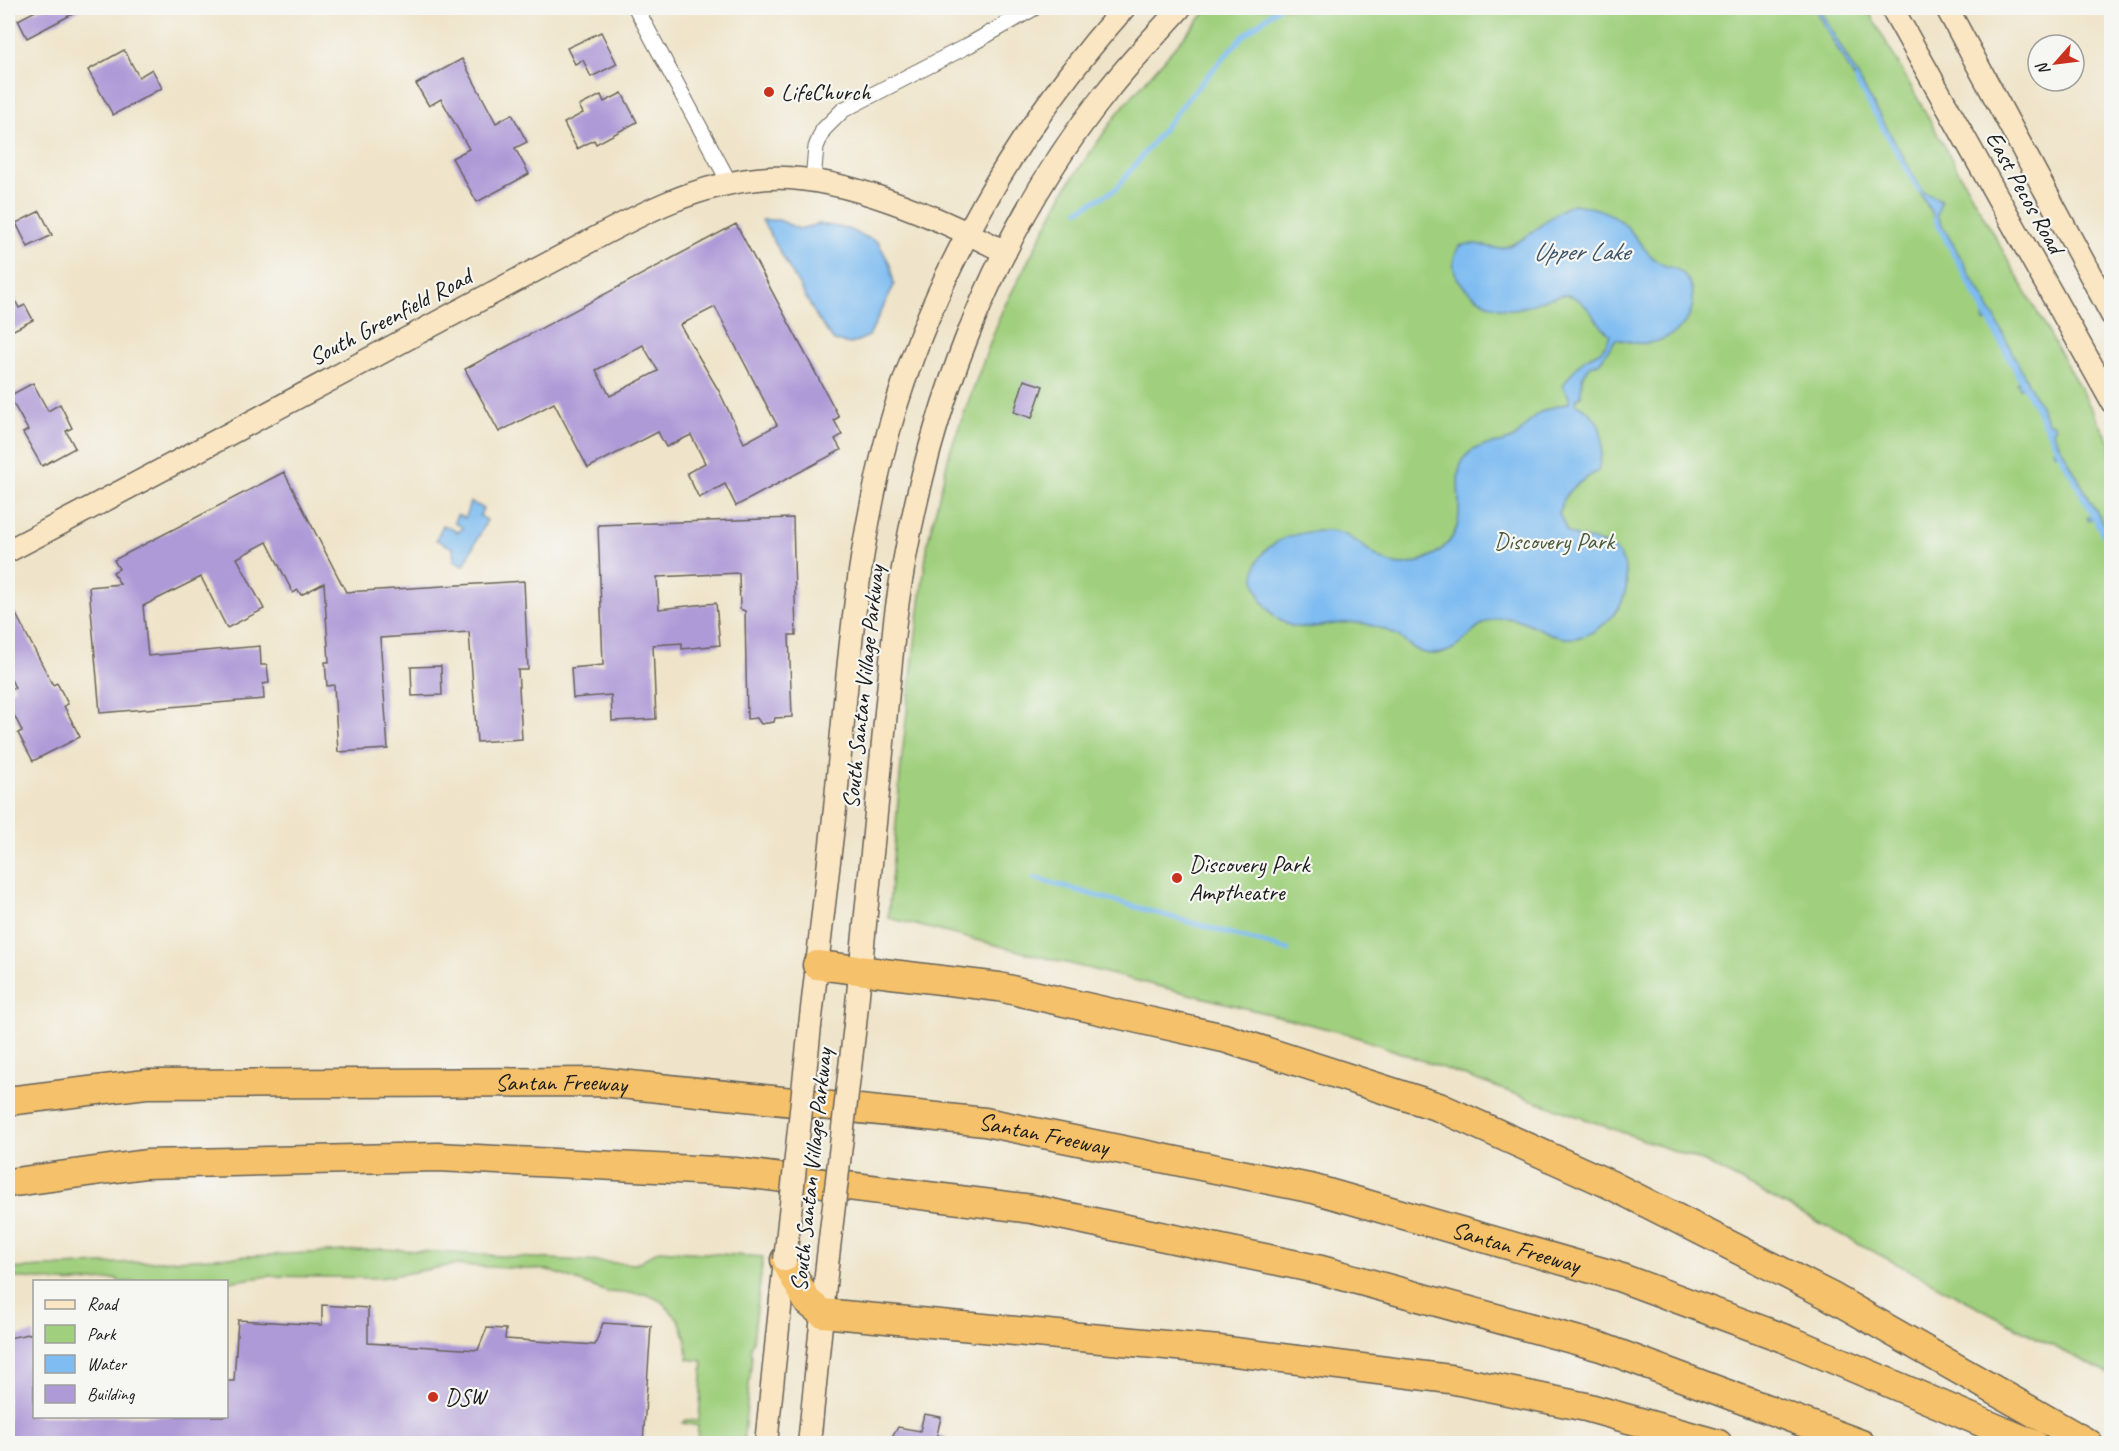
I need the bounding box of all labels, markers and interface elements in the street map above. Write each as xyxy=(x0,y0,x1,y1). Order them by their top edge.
north arrow xyxy=(2026,33,2086,93)
text: N xyxy=(2031,58,2055,79)
place label: LifeChurch xyxy=(781,77,871,107)
marker: LifeChurch xyxy=(762,85,776,99)
street label: East Pecos Road xyxy=(1979,126,2073,261)
water label: Upper Lake xyxy=(1533,235,1633,268)
street label: South Greenfield Road xyxy=(304,260,479,372)
park label: Discovery Park xyxy=(1494,526,1616,556)
street label: South Santan Village Parkway xyxy=(835,562,891,810)
place label: Discovery Park Amptheatre xyxy=(1189,849,1311,907)
marker: Discovery Park Amptheatre xyxy=(1170,871,1184,885)
street label: South Santan Village Parkway xyxy=(783,1045,839,1293)
street label: Santan Freeway xyxy=(495,1067,630,1100)
street label: Santan Freeway xyxy=(977,1106,1113,1162)
street label: Santan Freeway xyxy=(1448,1214,1585,1280)
legend xyxy=(33,1280,228,1418)
text: Road xyxy=(87,1293,120,1315)
text: Park xyxy=(87,1323,117,1345)
text: Water xyxy=(87,1353,128,1375)
place label: DSW xyxy=(445,1382,489,1412)
text: Building xyxy=(87,1383,136,1405)
marker: DSW xyxy=(426,1390,440,1404)

